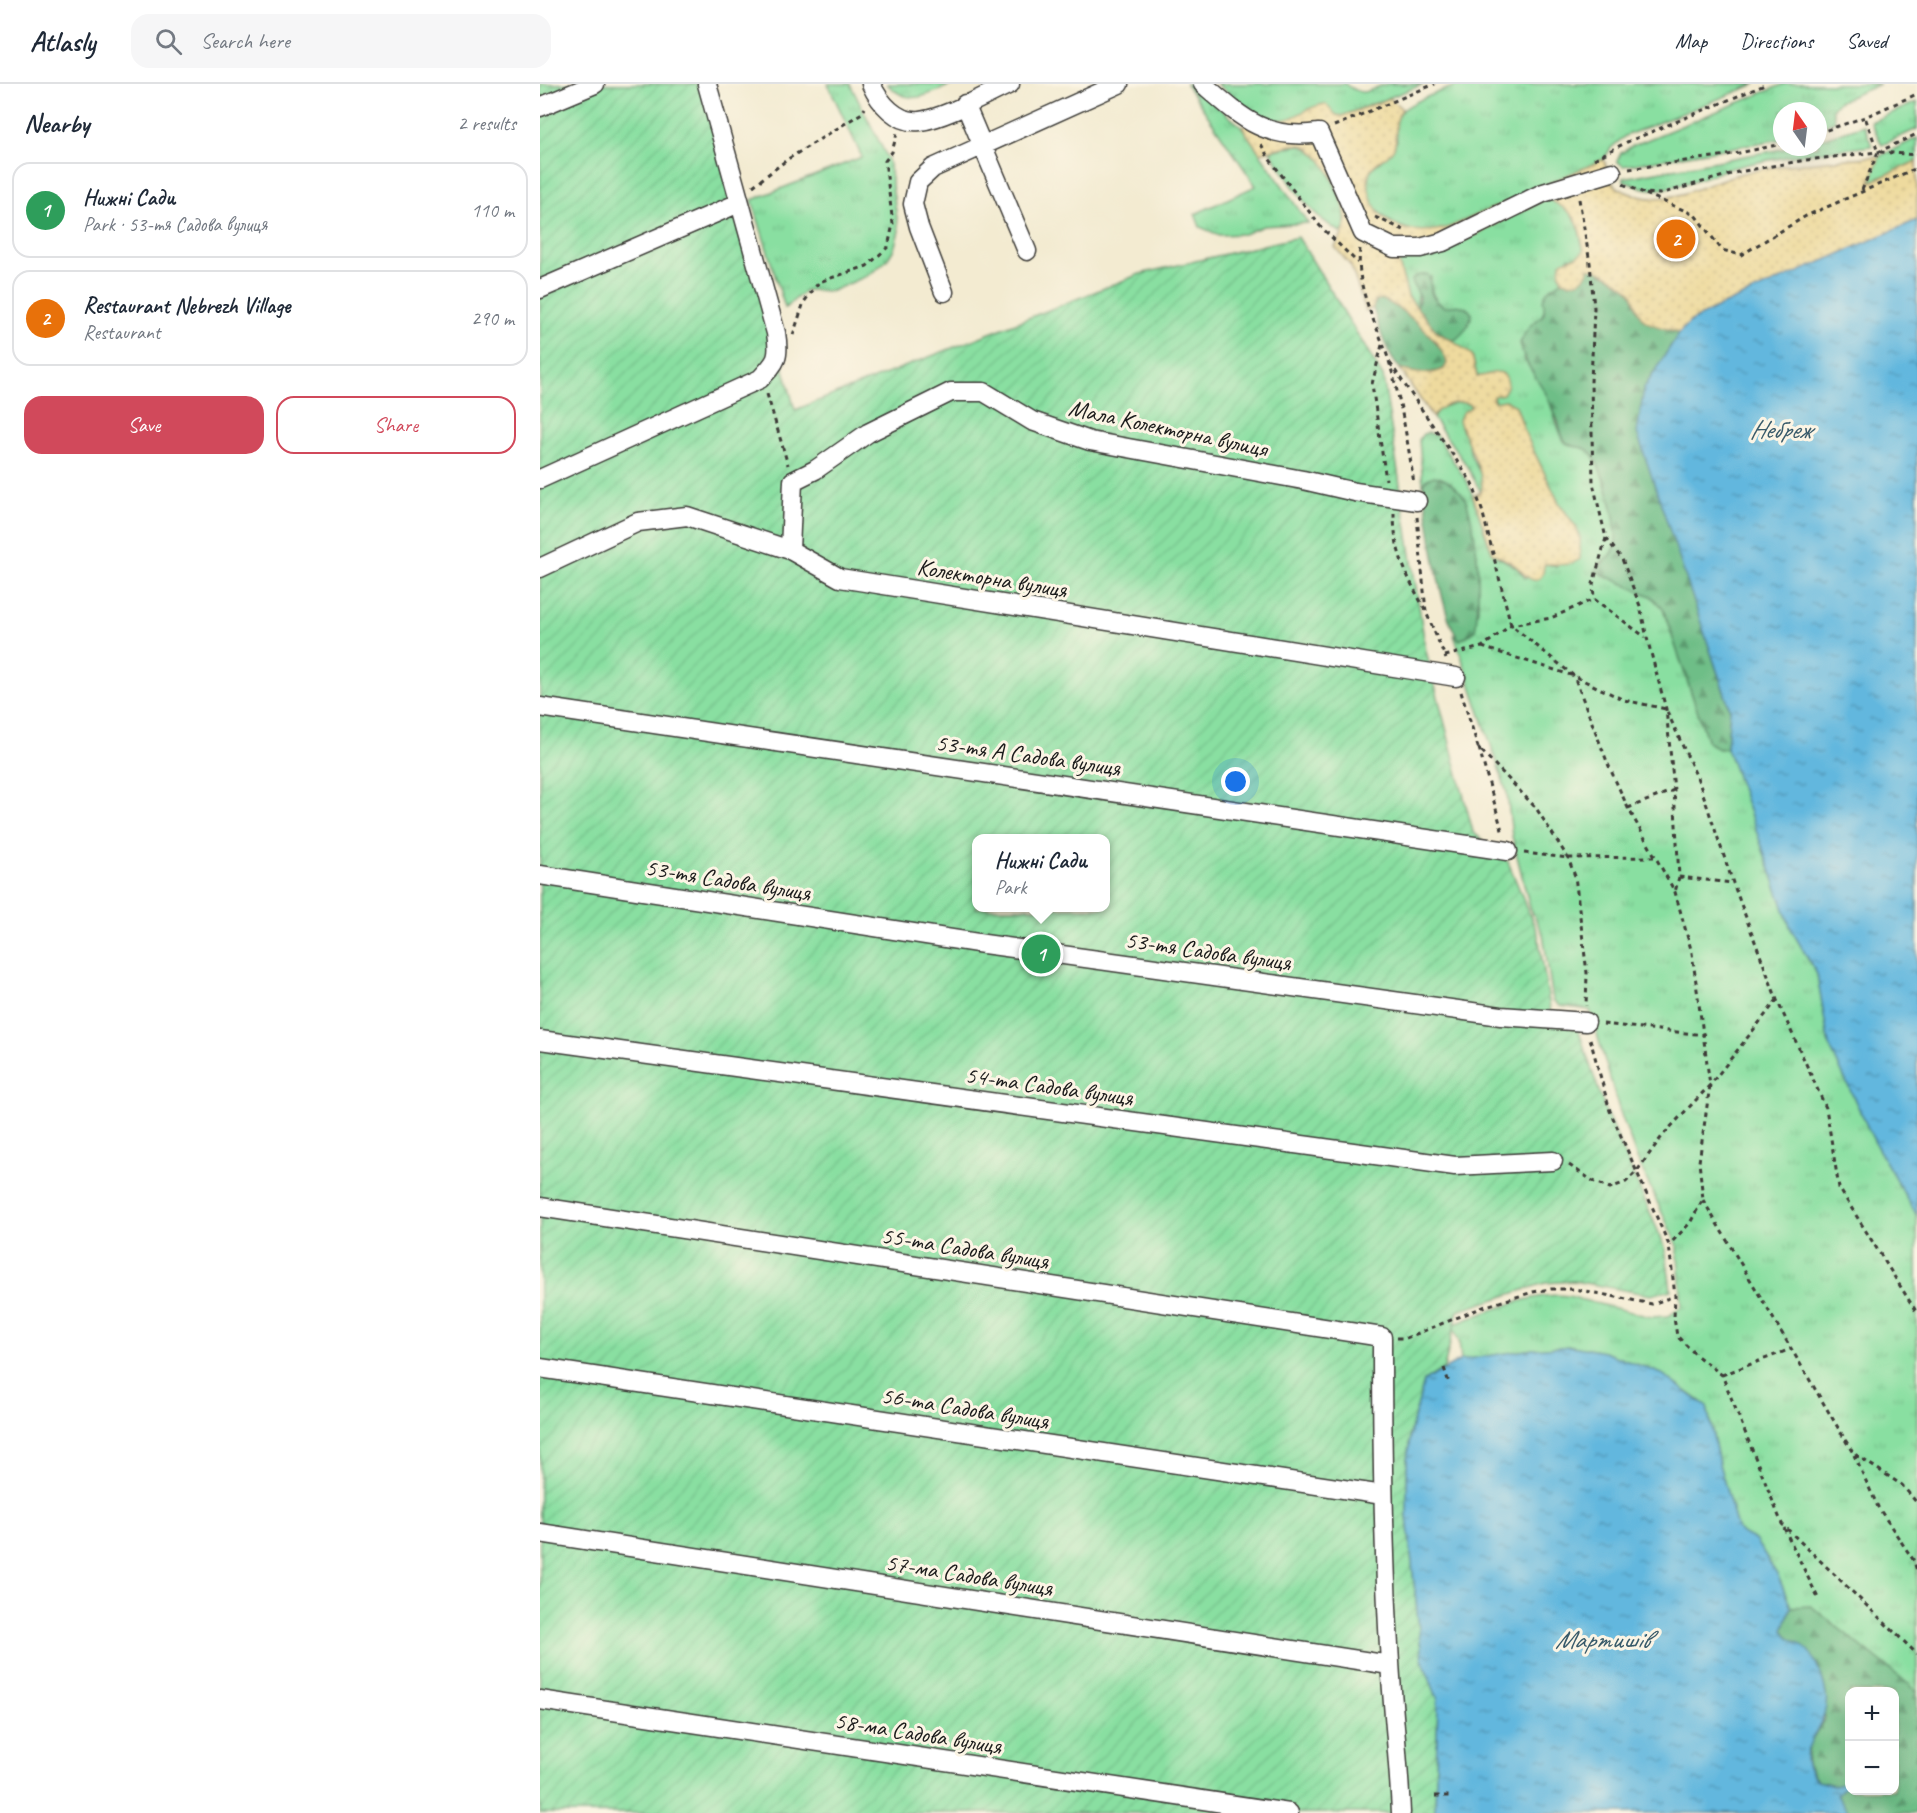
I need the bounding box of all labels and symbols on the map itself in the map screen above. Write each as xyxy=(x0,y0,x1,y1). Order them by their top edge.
north arrow xyxy=(1773,102,1827,156)
pin: 2 xyxy=(1656,216,1696,262)
street label: Мала Колекторна вулиця xyxy=(1066,392,1272,464)
water label: Небреж xyxy=(1749,413,1817,446)
street label: Колекторна вулиця xyxy=(915,551,1070,605)
street label: 53-тя А Садова вулиця xyxy=(934,727,1124,783)
your location xyxy=(1221,767,1250,796)
street label: 53-тя Садова вулиця xyxy=(643,852,814,908)
street label: 53-тя Садова вулиця xyxy=(1123,925,1294,978)
pin: 1 xyxy=(1022,932,1060,976)
street label: 54-та Садова вулиця xyxy=(963,1059,1136,1113)
street label: 55-та Садова вулиця xyxy=(879,1220,1052,1276)
street label: 56-та Садова вулиця xyxy=(879,1380,1052,1436)
street label: 57-ма Садова вулиця xyxy=(883,1547,1056,1603)
water label: Мартишів xyxy=(1555,1623,1659,1656)
street label: 58-ма Садова вулиця xyxy=(832,1705,1005,1761)

